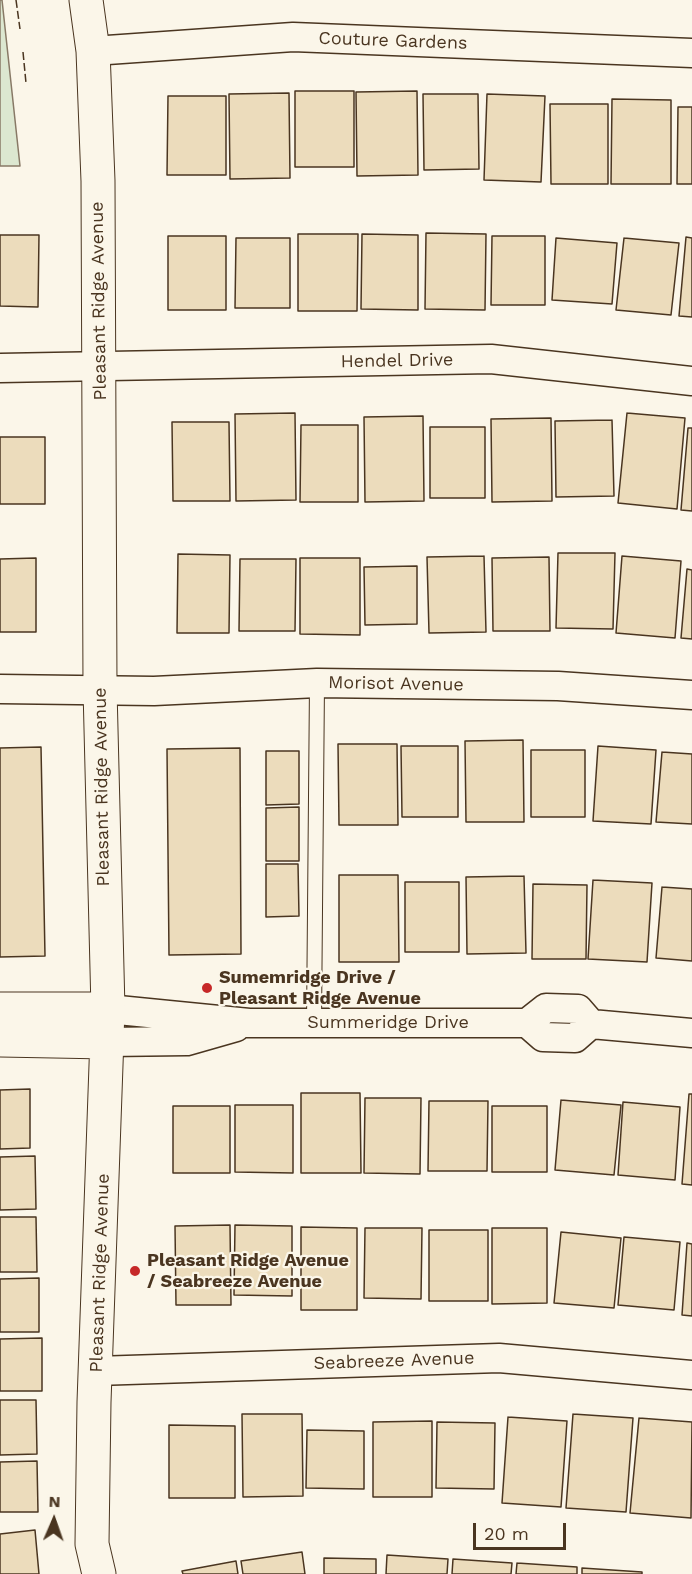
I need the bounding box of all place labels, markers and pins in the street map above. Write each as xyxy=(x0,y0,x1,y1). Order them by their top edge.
place label: Sumemridge Drive / Pleasant Ridge Avenue xyxy=(219,967,421,1010)
marker: Sumemridge Drive / Pleasant Ridge Avenue xyxy=(200,981,214,995)
place label: Pleasant Ridge Avenue / Seabreeze Avenue xyxy=(147,1250,349,1292)
marker: Pleasant Ridge Avenue / Seabreeze Avenue xyxy=(128,1264,142,1278)

